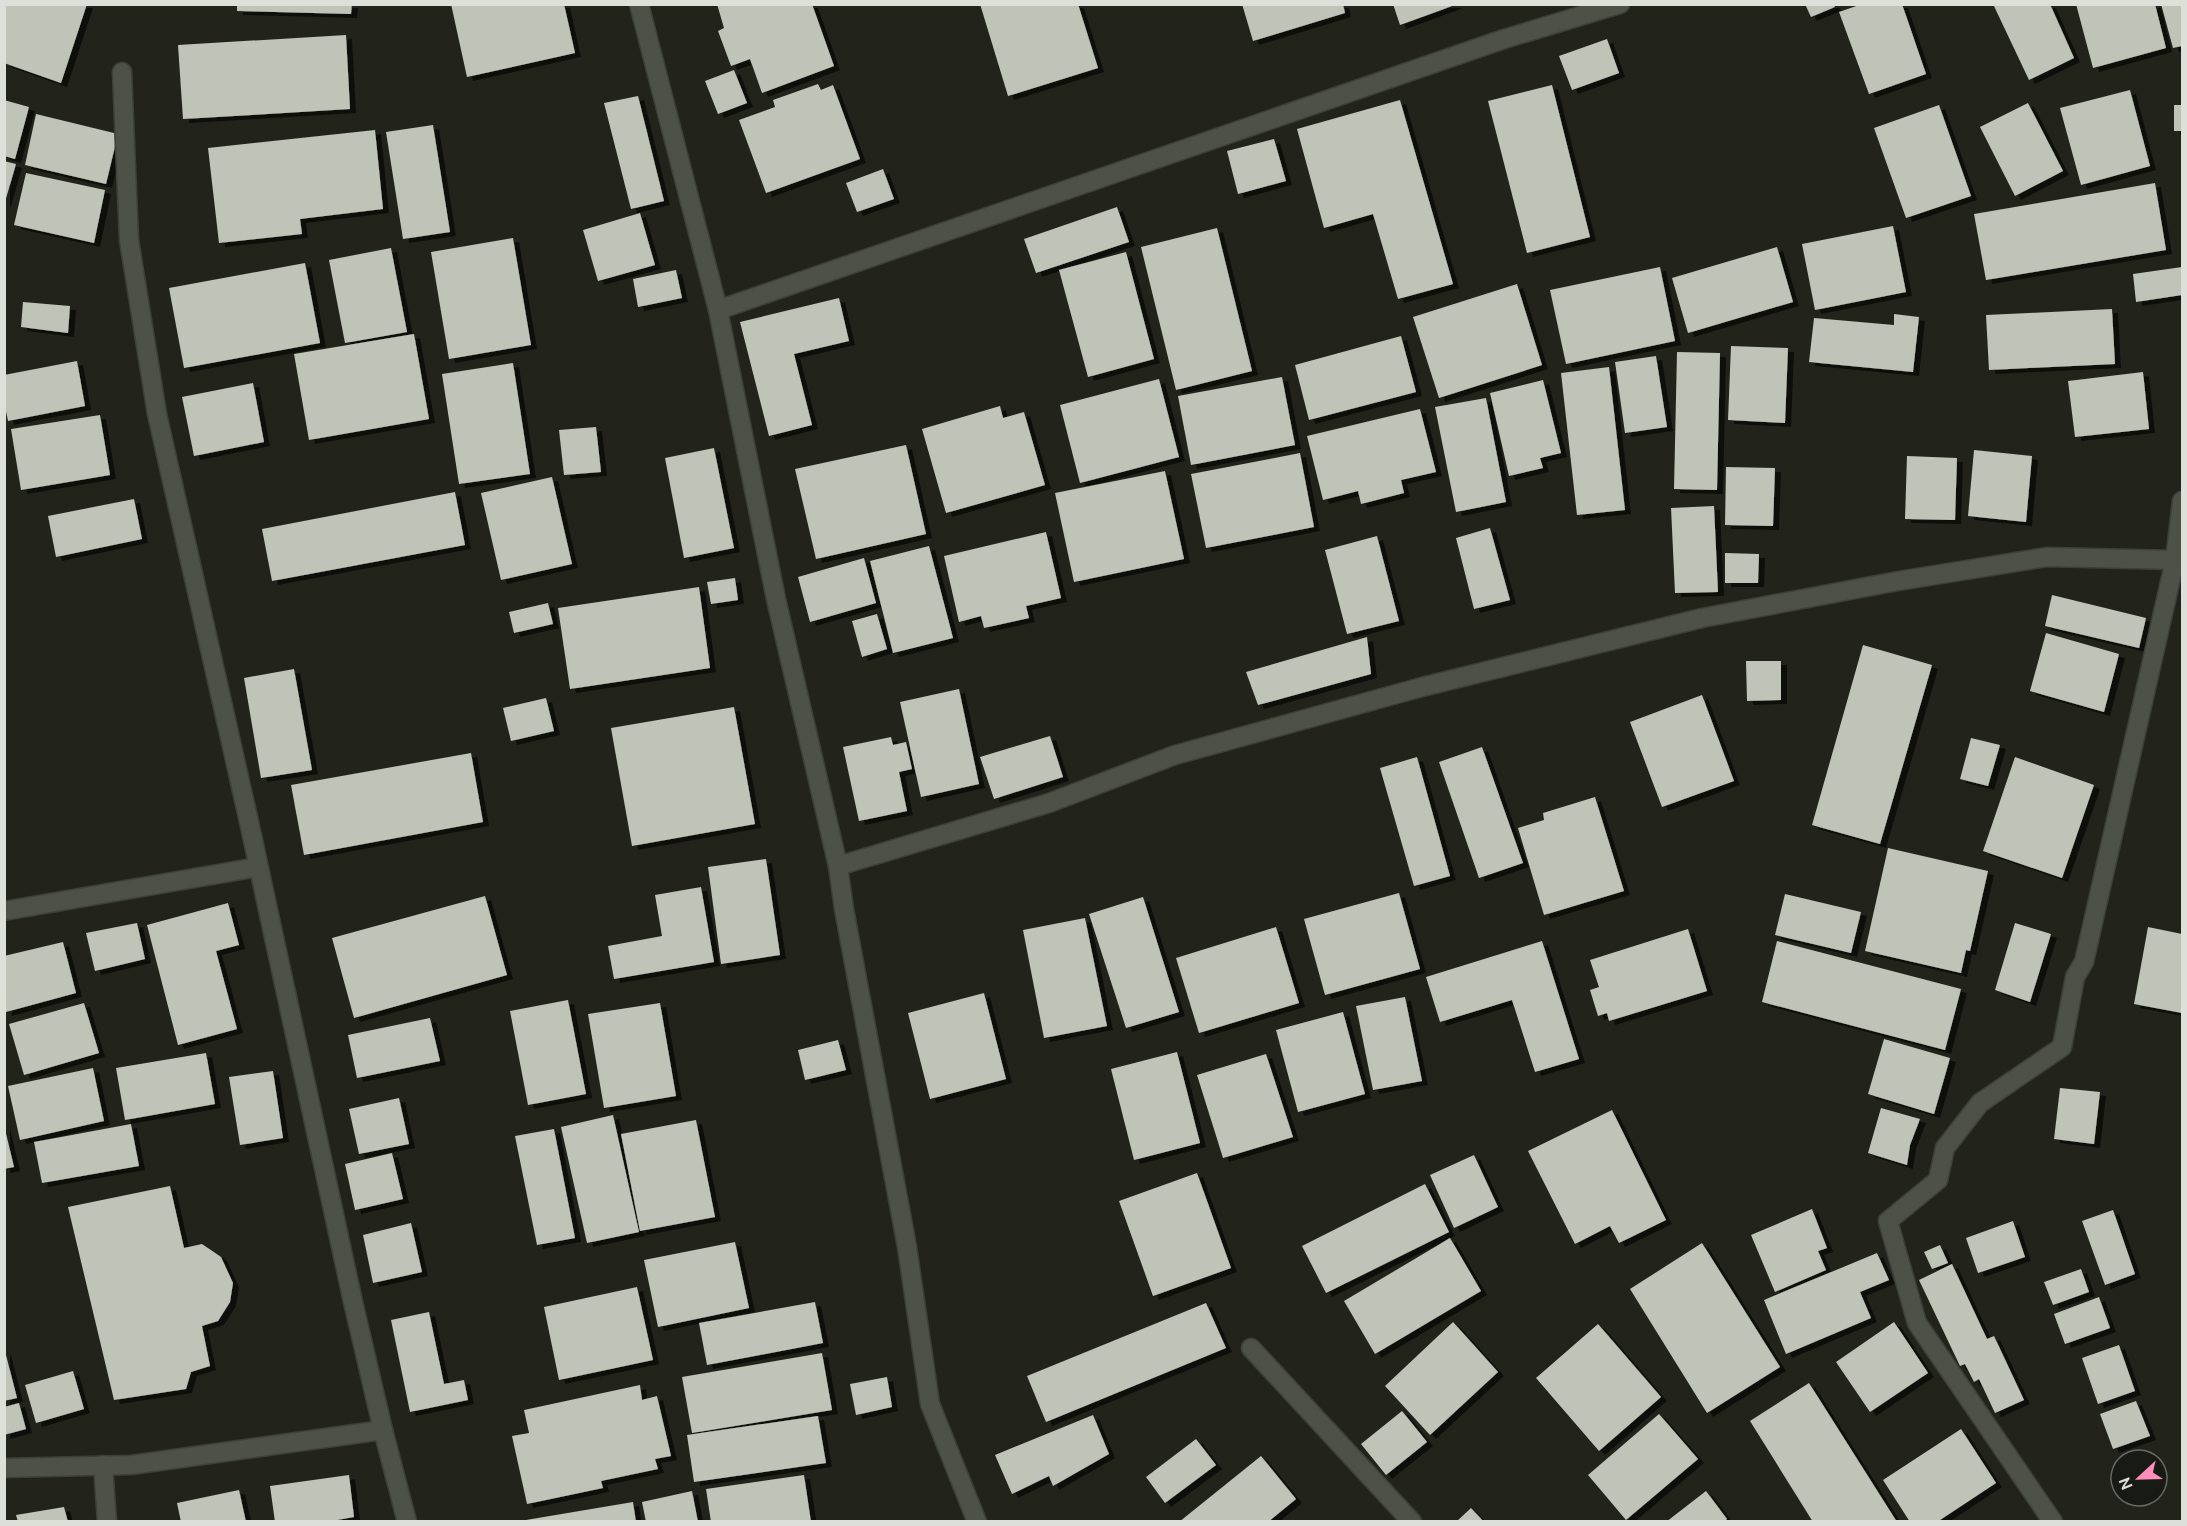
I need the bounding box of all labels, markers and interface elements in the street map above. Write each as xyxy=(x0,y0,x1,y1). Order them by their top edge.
north arrow xyxy=(2109,1448,2169,1508)
text: N xyxy=(2115,1475,2136,1493)

